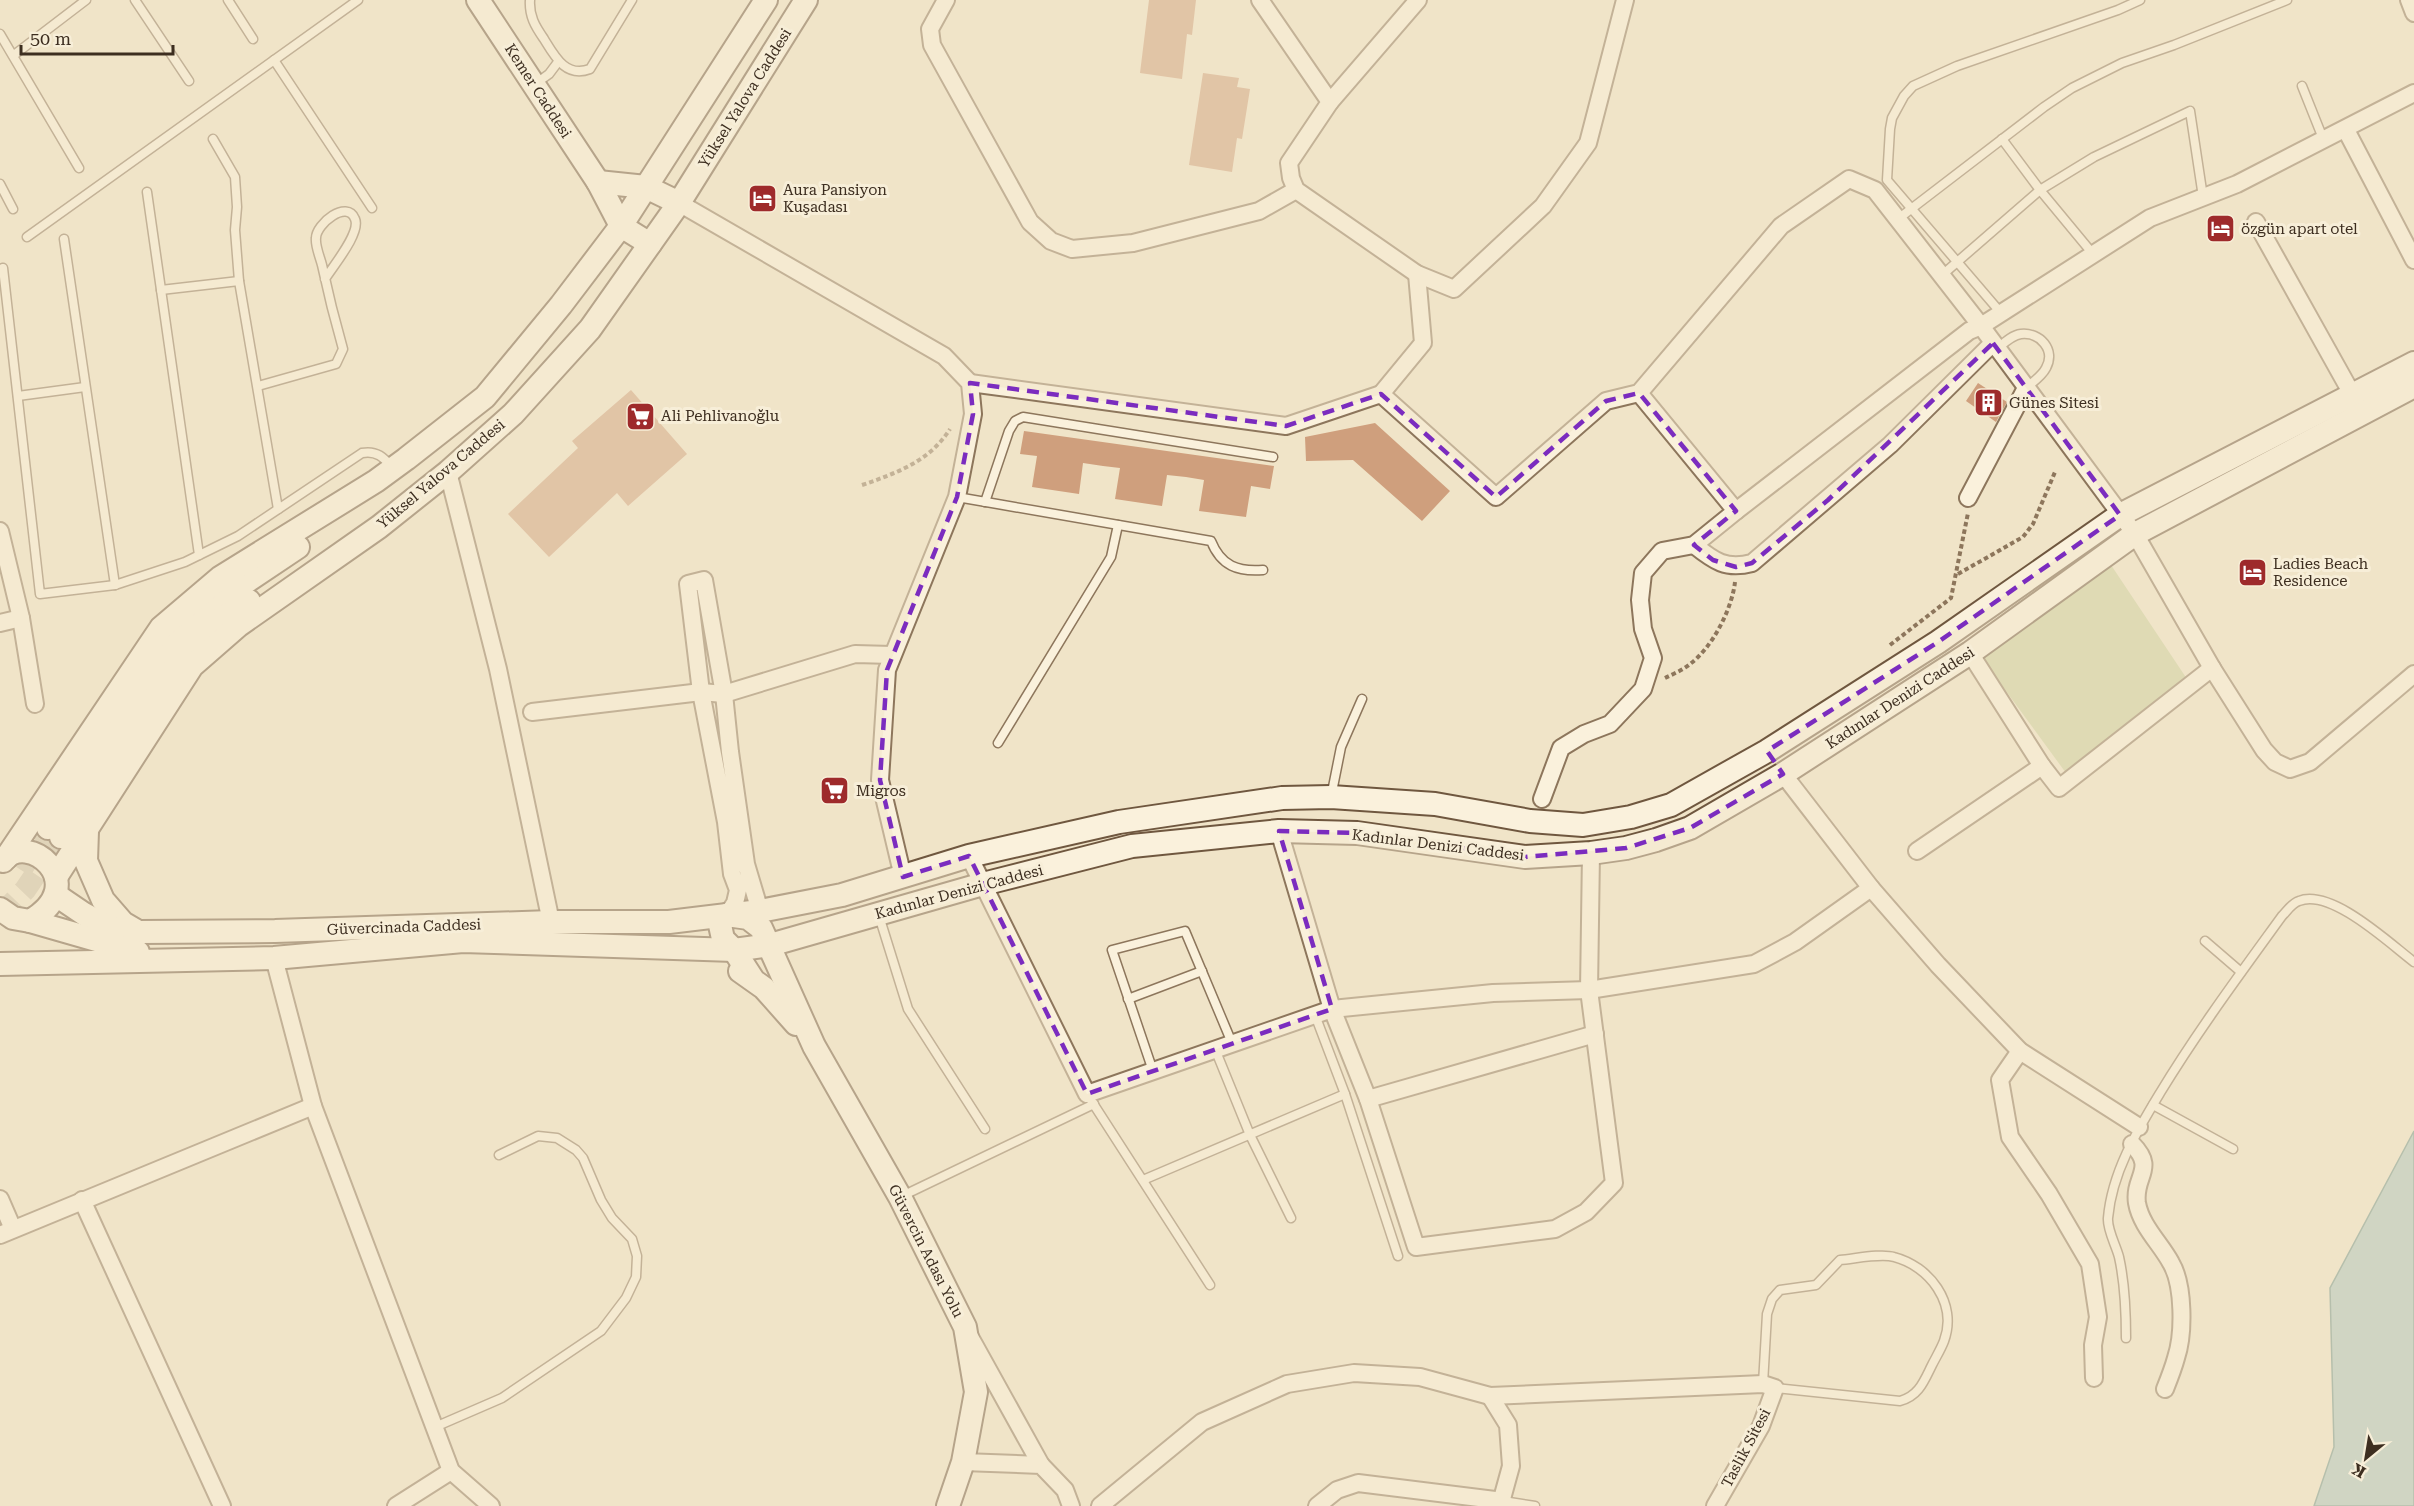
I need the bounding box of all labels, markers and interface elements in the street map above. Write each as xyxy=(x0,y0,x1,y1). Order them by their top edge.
scale bar xyxy=(21,18,172,56)
street label: Yüksel Yalova Caddesi xyxy=(695,25,795,171)
text: 50 m xyxy=(30,28,71,49)
street label: Kemer Caddesi xyxy=(501,40,575,142)
place label: Aura Pansiyon Kuşadası xyxy=(783,181,887,216)
hotel icon: Aura Pansiyon Kuşadası xyxy=(746,183,778,215)
hotel icon: özgün apart otel xyxy=(2204,213,2236,245)
place label: özgün apart otel xyxy=(2241,220,2358,238)
building icon: Günes Sitesi xyxy=(1972,387,2004,419)
place label: Günes Sitesi xyxy=(2009,394,2099,412)
supermarket icon: Ali Pehlivanoğlu xyxy=(624,400,656,432)
place label: Ali Pehlivanoğlu xyxy=(661,407,780,425)
street label: Yüksel Yalova Caddesi xyxy=(374,415,509,533)
place label: Ladies Beach Residence xyxy=(2273,555,2369,590)
hotel icon: Ladies Beach Residence xyxy=(2236,557,2268,589)
street label: Kadınlar Denizi Caddesi xyxy=(1822,643,1978,753)
supermarket icon: Migros xyxy=(819,775,851,807)
place label: Migros xyxy=(856,782,906,800)
street label: Kadınlar Denizi Caddesi xyxy=(1351,826,1525,865)
street label: Kadınlar Denizi Caddesi xyxy=(873,861,1045,923)
street label: Güvercinada Caddesi xyxy=(326,915,482,939)
street label: Güvercin Adası Yolu xyxy=(885,1181,968,1321)
street label: Taslik Sitesi xyxy=(1718,1405,1774,1491)
north arrow xyxy=(2336,1428,2396,1488)
text: K xyxy=(2348,1459,2369,1482)

